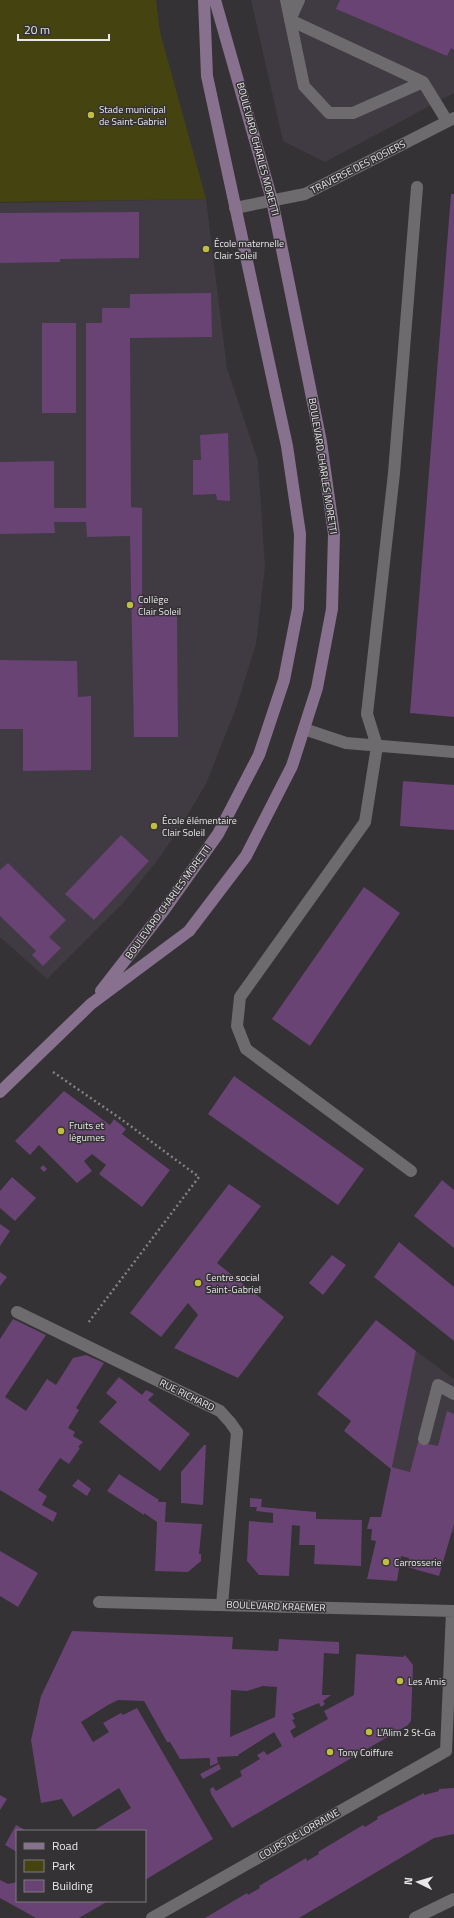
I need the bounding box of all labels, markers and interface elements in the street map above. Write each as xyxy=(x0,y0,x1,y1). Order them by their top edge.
scale bar xyxy=(18,16,109,42)
text: 20 m xyxy=(24,20,50,39)
street label: BOULEVARD CHARLES MORETTI xyxy=(233,81,283,217)
place label: Stade municipal de Saint-Gabriel xyxy=(99,102,167,129)
marker: Stade municipal de Saint-Gabriel xyxy=(86,110,96,120)
street label: TRAVERSE DES ROSIERS xyxy=(308,136,408,198)
place label: École maternelle Clair Soleil xyxy=(214,236,284,263)
marker: École maternelle Clair Soleil xyxy=(201,244,211,254)
street label: BOULEVARD CHARLES MORETTI xyxy=(305,397,341,535)
place label: Collège Clair Soleil xyxy=(138,592,181,619)
marker: Collège Clair Soleil xyxy=(125,600,135,610)
place label: École élémentaire Clair Soleil xyxy=(162,813,237,840)
marker: École élémentaire Clair Soleil xyxy=(149,821,159,831)
street label: BOULEVARD CHARLES MORETTI xyxy=(121,842,215,962)
place label: Fruits et légumes xyxy=(69,1118,105,1145)
marker: Fruits et légumes xyxy=(56,1126,66,1136)
place label: Centre social Saint-Gabriel xyxy=(206,1270,261,1297)
marker: Centre social Saint-Gabriel xyxy=(193,1278,203,1288)
street label: RUE RICHARD xyxy=(157,1375,217,1415)
place label: Carrosserie xyxy=(394,1555,442,1570)
marker: Carrosserie xyxy=(381,1557,391,1567)
street label: BOULEVARD KRAEMER xyxy=(226,1597,326,1615)
place label: Les Amis xyxy=(408,1674,446,1689)
marker: Les Amis xyxy=(395,1676,405,1686)
place label: L'Alim 2 St-Ga xyxy=(377,1725,436,1740)
marker: L'Alim 2 St-Ga xyxy=(364,1727,374,1737)
place label: Tony Coiffure xyxy=(338,1745,393,1760)
marker: Tony Coiffure xyxy=(325,1747,335,1757)
street label: COURS DE LORRAINE xyxy=(256,1805,342,1863)
legend xyxy=(16,1830,146,1902)
text: Road xyxy=(52,1836,78,1855)
text: Park xyxy=(52,1856,75,1875)
north arrow xyxy=(398,1862,438,1902)
text: Building xyxy=(52,1876,93,1895)
text: N xyxy=(400,1877,416,1886)

